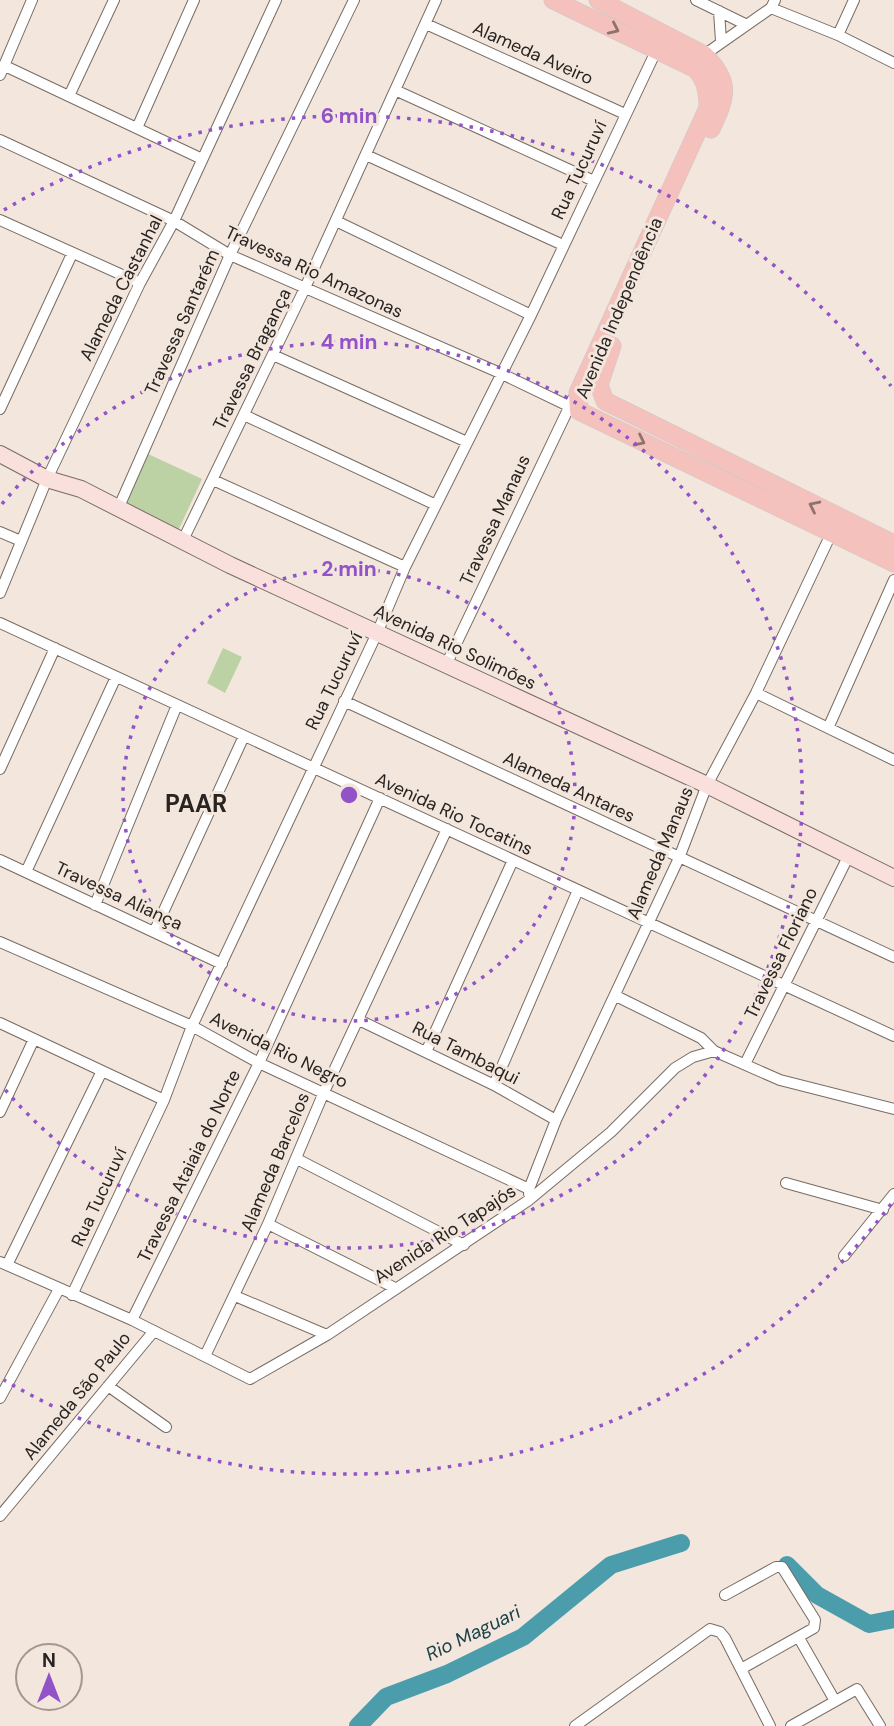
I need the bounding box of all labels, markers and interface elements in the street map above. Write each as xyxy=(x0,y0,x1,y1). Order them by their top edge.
street label: Alameda Aveiro xyxy=(469,16,597,90)
one-way arrow xyxy=(607,21,619,35)
text: 6 min xyxy=(321,102,377,130)
street label: Rua Tucuruví xyxy=(546,117,612,223)
street label: Alameda Castanhal xyxy=(74,211,168,365)
street label: Avenida Independência xyxy=(570,214,668,402)
street label: Travessa Rio Amazonas xyxy=(221,220,407,324)
street label: Travessa Santarém xyxy=(139,245,225,399)
street label: Travessa Bragança xyxy=(207,284,297,434)
text: 4 min xyxy=(320,328,378,356)
one-way arrow xyxy=(633,433,645,447)
street label: Travessa Manaus xyxy=(454,451,536,589)
one-way arrow xyxy=(809,500,821,514)
text: 2 min xyxy=(321,555,377,583)
street label: Avenida Rio Solimões xyxy=(370,599,540,695)
street label: Rua Tucuruví xyxy=(300,628,368,734)
street label: Alameda Antares xyxy=(499,746,639,828)
street label: Avenida Rio Tocatins xyxy=(371,767,537,861)
centre of rings xyxy=(337,783,361,807)
street label: Alameda Manaus xyxy=(621,783,699,923)
district label: PAAR xyxy=(165,788,227,819)
street label: Travessa Aliança xyxy=(52,856,186,936)
street label: Travessa Floriano xyxy=(739,883,823,1023)
street label: Avenida Rio Negro xyxy=(206,1006,352,1094)
street label: Rua Tambaqui xyxy=(408,1016,524,1090)
street label: Travessa Ataiaia do Norte xyxy=(132,1066,246,1266)
street label: Alameda Barcelos xyxy=(235,1089,315,1235)
street label: Rua Tucuruví xyxy=(66,1144,132,1250)
street label: Avenida Rio Tapajós xyxy=(369,1179,521,1289)
street label: Alameda São Paulo xyxy=(18,1327,136,1465)
water label: Rio Maguari xyxy=(421,1599,525,1667)
north arrow xyxy=(14,1642,84,1712)
text: N xyxy=(42,1648,56,1673)

